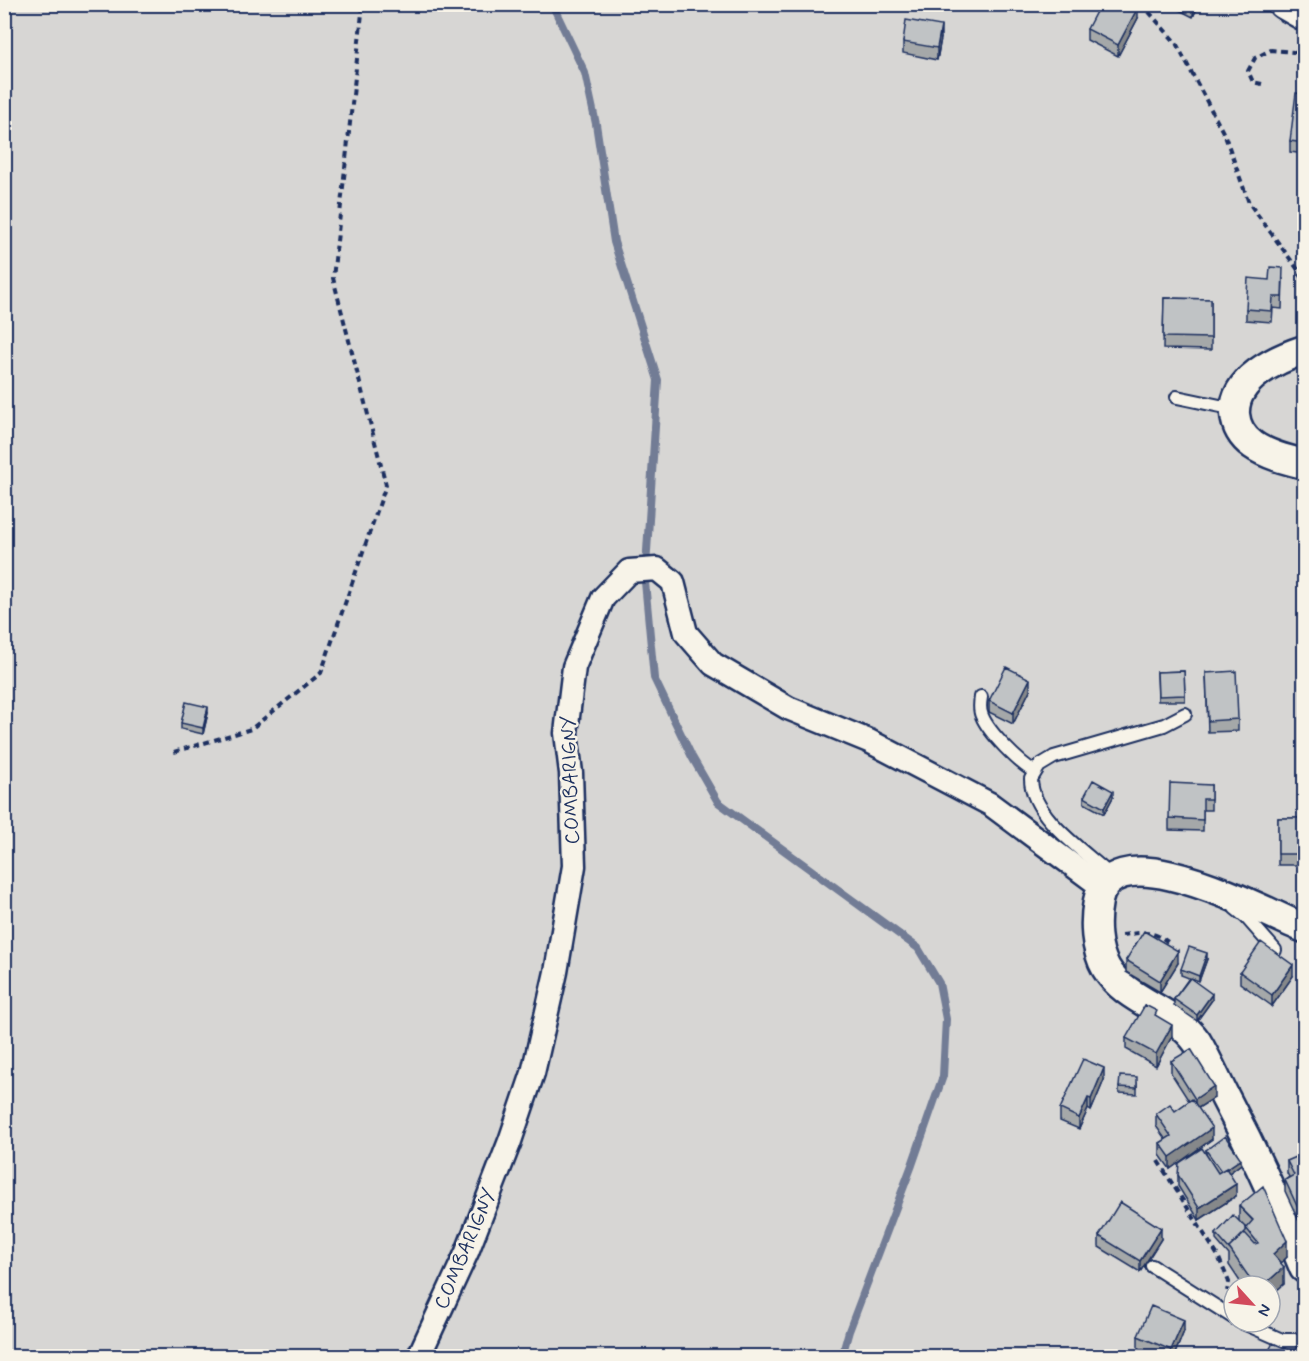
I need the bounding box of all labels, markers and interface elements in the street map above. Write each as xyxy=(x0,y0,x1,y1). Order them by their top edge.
street label: COMBARIGNY xyxy=(555,715,587,845)
street label: COMBARIGNY xyxy=(428,1184,504,1314)
north arrow xyxy=(1222,1274,1282,1334)
text: N xyxy=(1252,1301,1276,1320)

